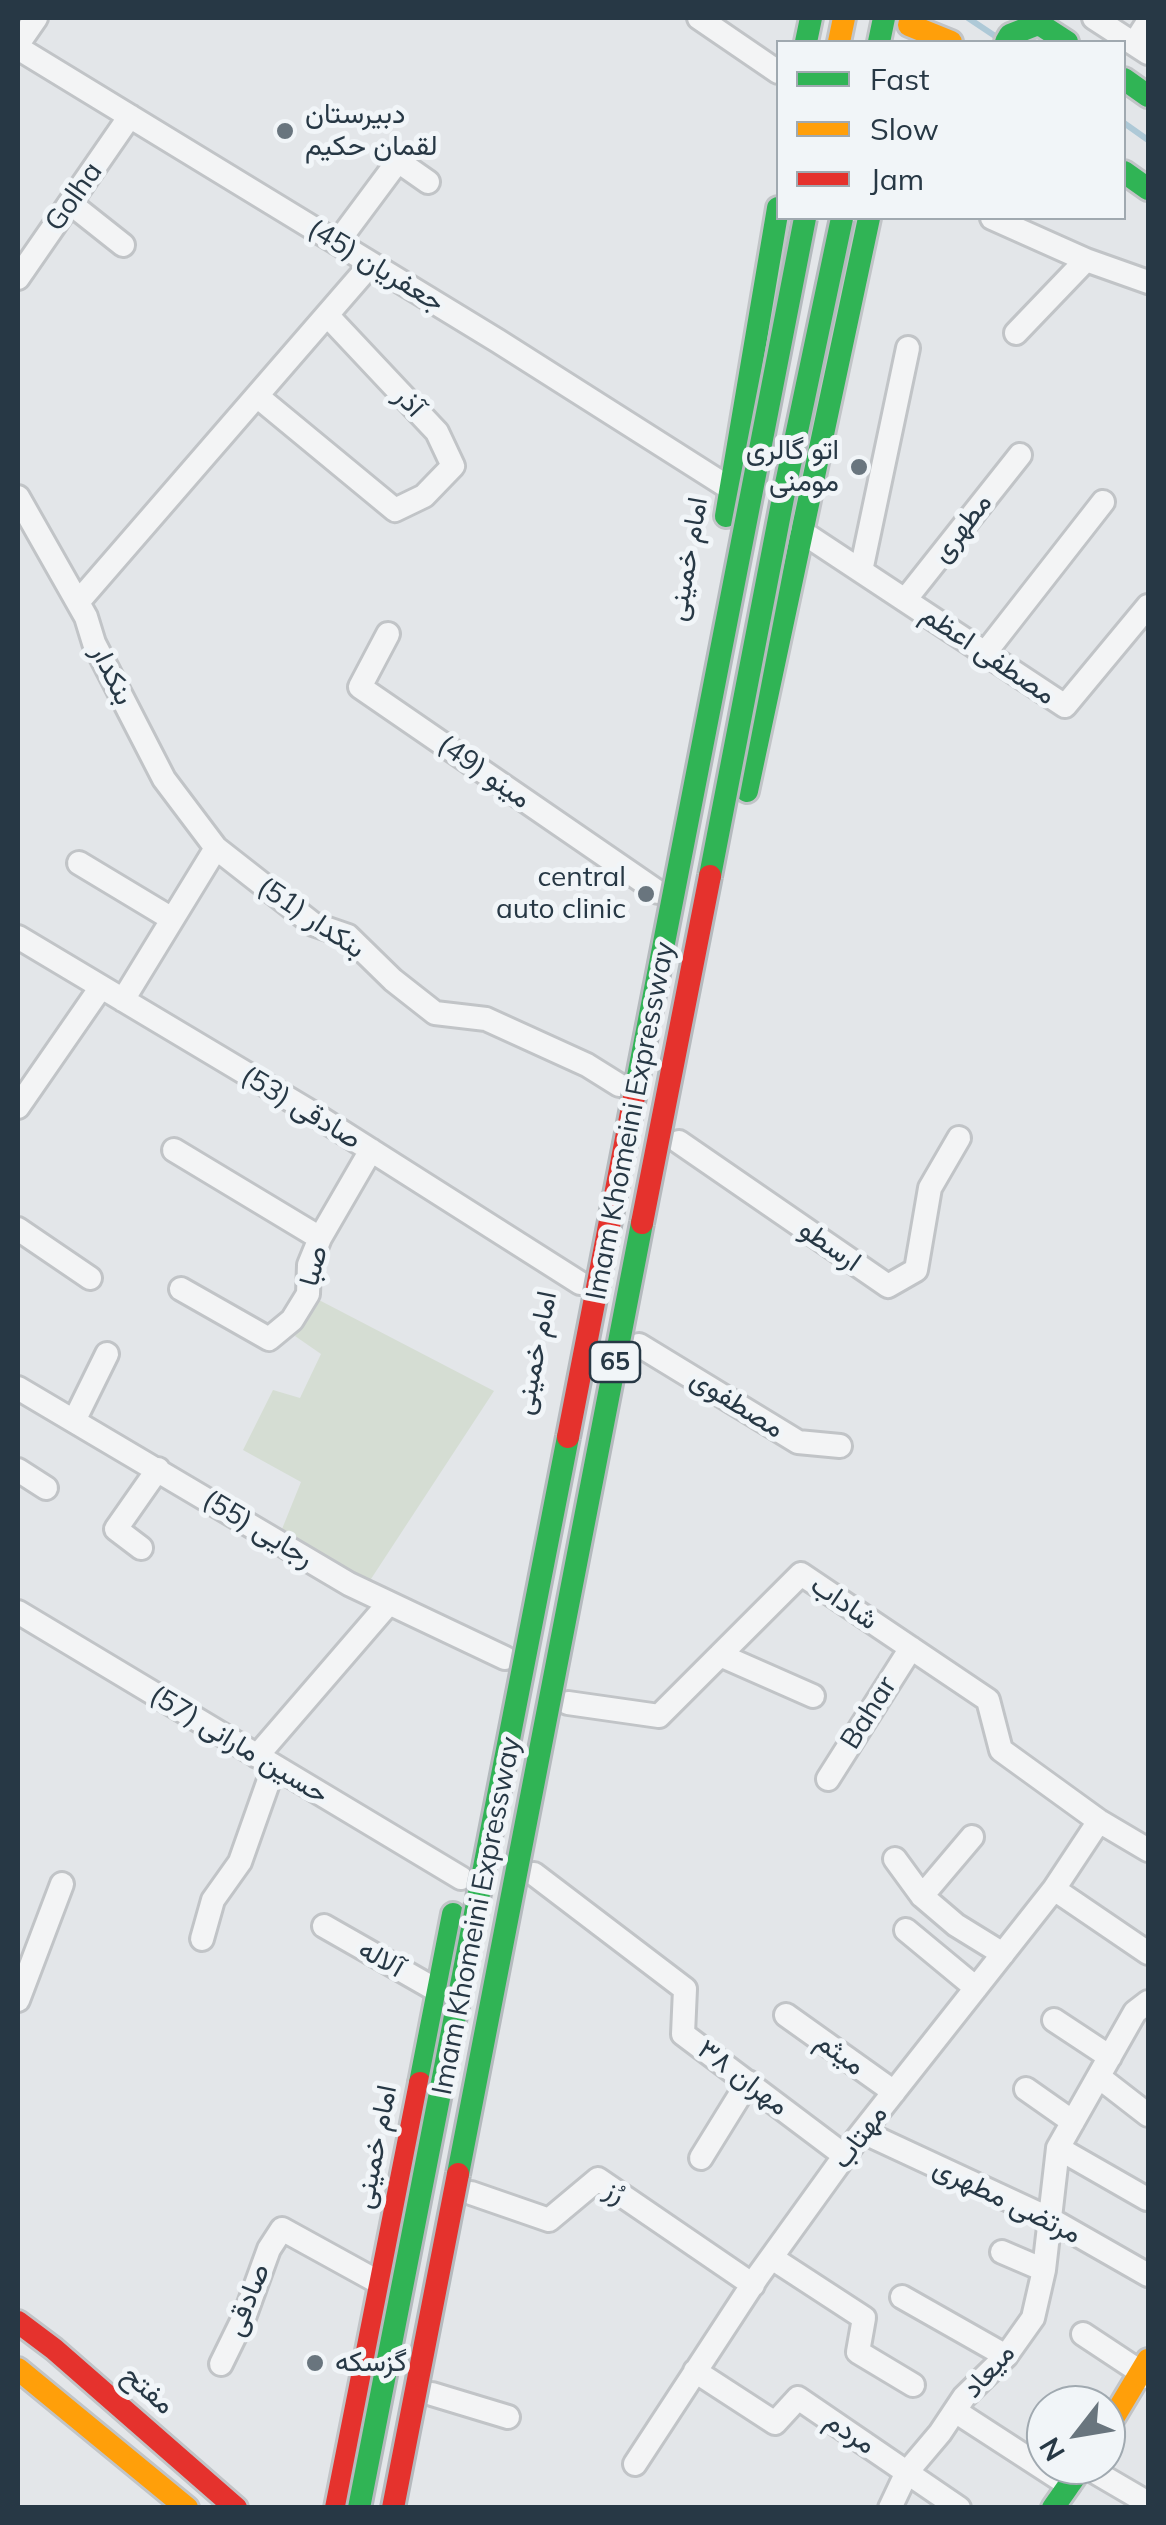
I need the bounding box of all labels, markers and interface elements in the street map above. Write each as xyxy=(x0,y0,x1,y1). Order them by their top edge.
legend xyxy=(776,40,1126,220)
text: Fast xyxy=(870,60,930,98)
place label: دبیرستان لقمان حکیم xyxy=(305,98,438,164)
text: Slow xyxy=(870,110,939,148)
marker: دبیرستان لقمان حکیم xyxy=(274,120,296,142)
street label: Golha xyxy=(38,156,110,238)
text: Jam xyxy=(870,160,924,198)
street label: جعفریان (45) xyxy=(302,212,450,320)
street label: آذر xyxy=(387,380,431,424)
place label: اتو گالری مومنی xyxy=(746,434,839,500)
marker: اتو گالری مومنی xyxy=(848,456,870,478)
street label: مطهری xyxy=(925,487,999,569)
street label: امام خمینی xyxy=(661,494,715,624)
street label: مصطفی اعظم xyxy=(914,598,1062,712)
street label: بنکدار xyxy=(83,639,141,711)
street label: مینو (49) xyxy=(431,728,537,816)
place label: central auto clinic xyxy=(496,861,626,927)
street label: بنکدار (51) xyxy=(251,870,371,966)
marker: central auto clinic xyxy=(635,883,657,905)
street label: Imam Khomeini Expressway xyxy=(580,939,682,1303)
street label: صادقی (53) xyxy=(235,1059,367,1157)
street label: ارسطو xyxy=(793,1213,867,1279)
street label: صبا xyxy=(293,1242,335,1290)
street label: امام خمینی xyxy=(508,1288,564,1418)
road number: 65 xyxy=(590,1342,640,1382)
street label: مصطفوی xyxy=(684,1362,790,1446)
street label: رجایی (55) xyxy=(197,1483,319,1575)
street label: شاداب xyxy=(804,1568,884,1638)
street label: Bahar xyxy=(834,1671,904,1755)
street label: حسین مارانی (57) xyxy=(144,1679,334,1811)
street label: Imam Khomeini Expressway xyxy=(426,1734,528,2098)
street label: آلاله xyxy=(352,1933,410,1985)
street label: میثم xyxy=(809,2025,871,2083)
street label: مهران ۳۸ xyxy=(691,2033,795,2123)
street label: امام خمینی xyxy=(348,2082,404,2212)
street label: مهتاب xyxy=(825,2098,895,2176)
street label: مرتضی مطهری xyxy=(928,2151,1086,2251)
street label: رُز xyxy=(598,2173,632,2211)
street label: صادقی xyxy=(218,2259,278,2341)
street label: میعاد xyxy=(956,2337,1022,2405)
place label: گزسکه xyxy=(335,2346,407,2380)
marker: گزسکه xyxy=(304,2352,326,2374)
street label: مفتح xyxy=(115,2358,181,2422)
north arrow xyxy=(1026,2385,1126,2485)
street label: مردم xyxy=(818,2404,882,2462)
text: N xyxy=(1031,2432,1072,2468)

